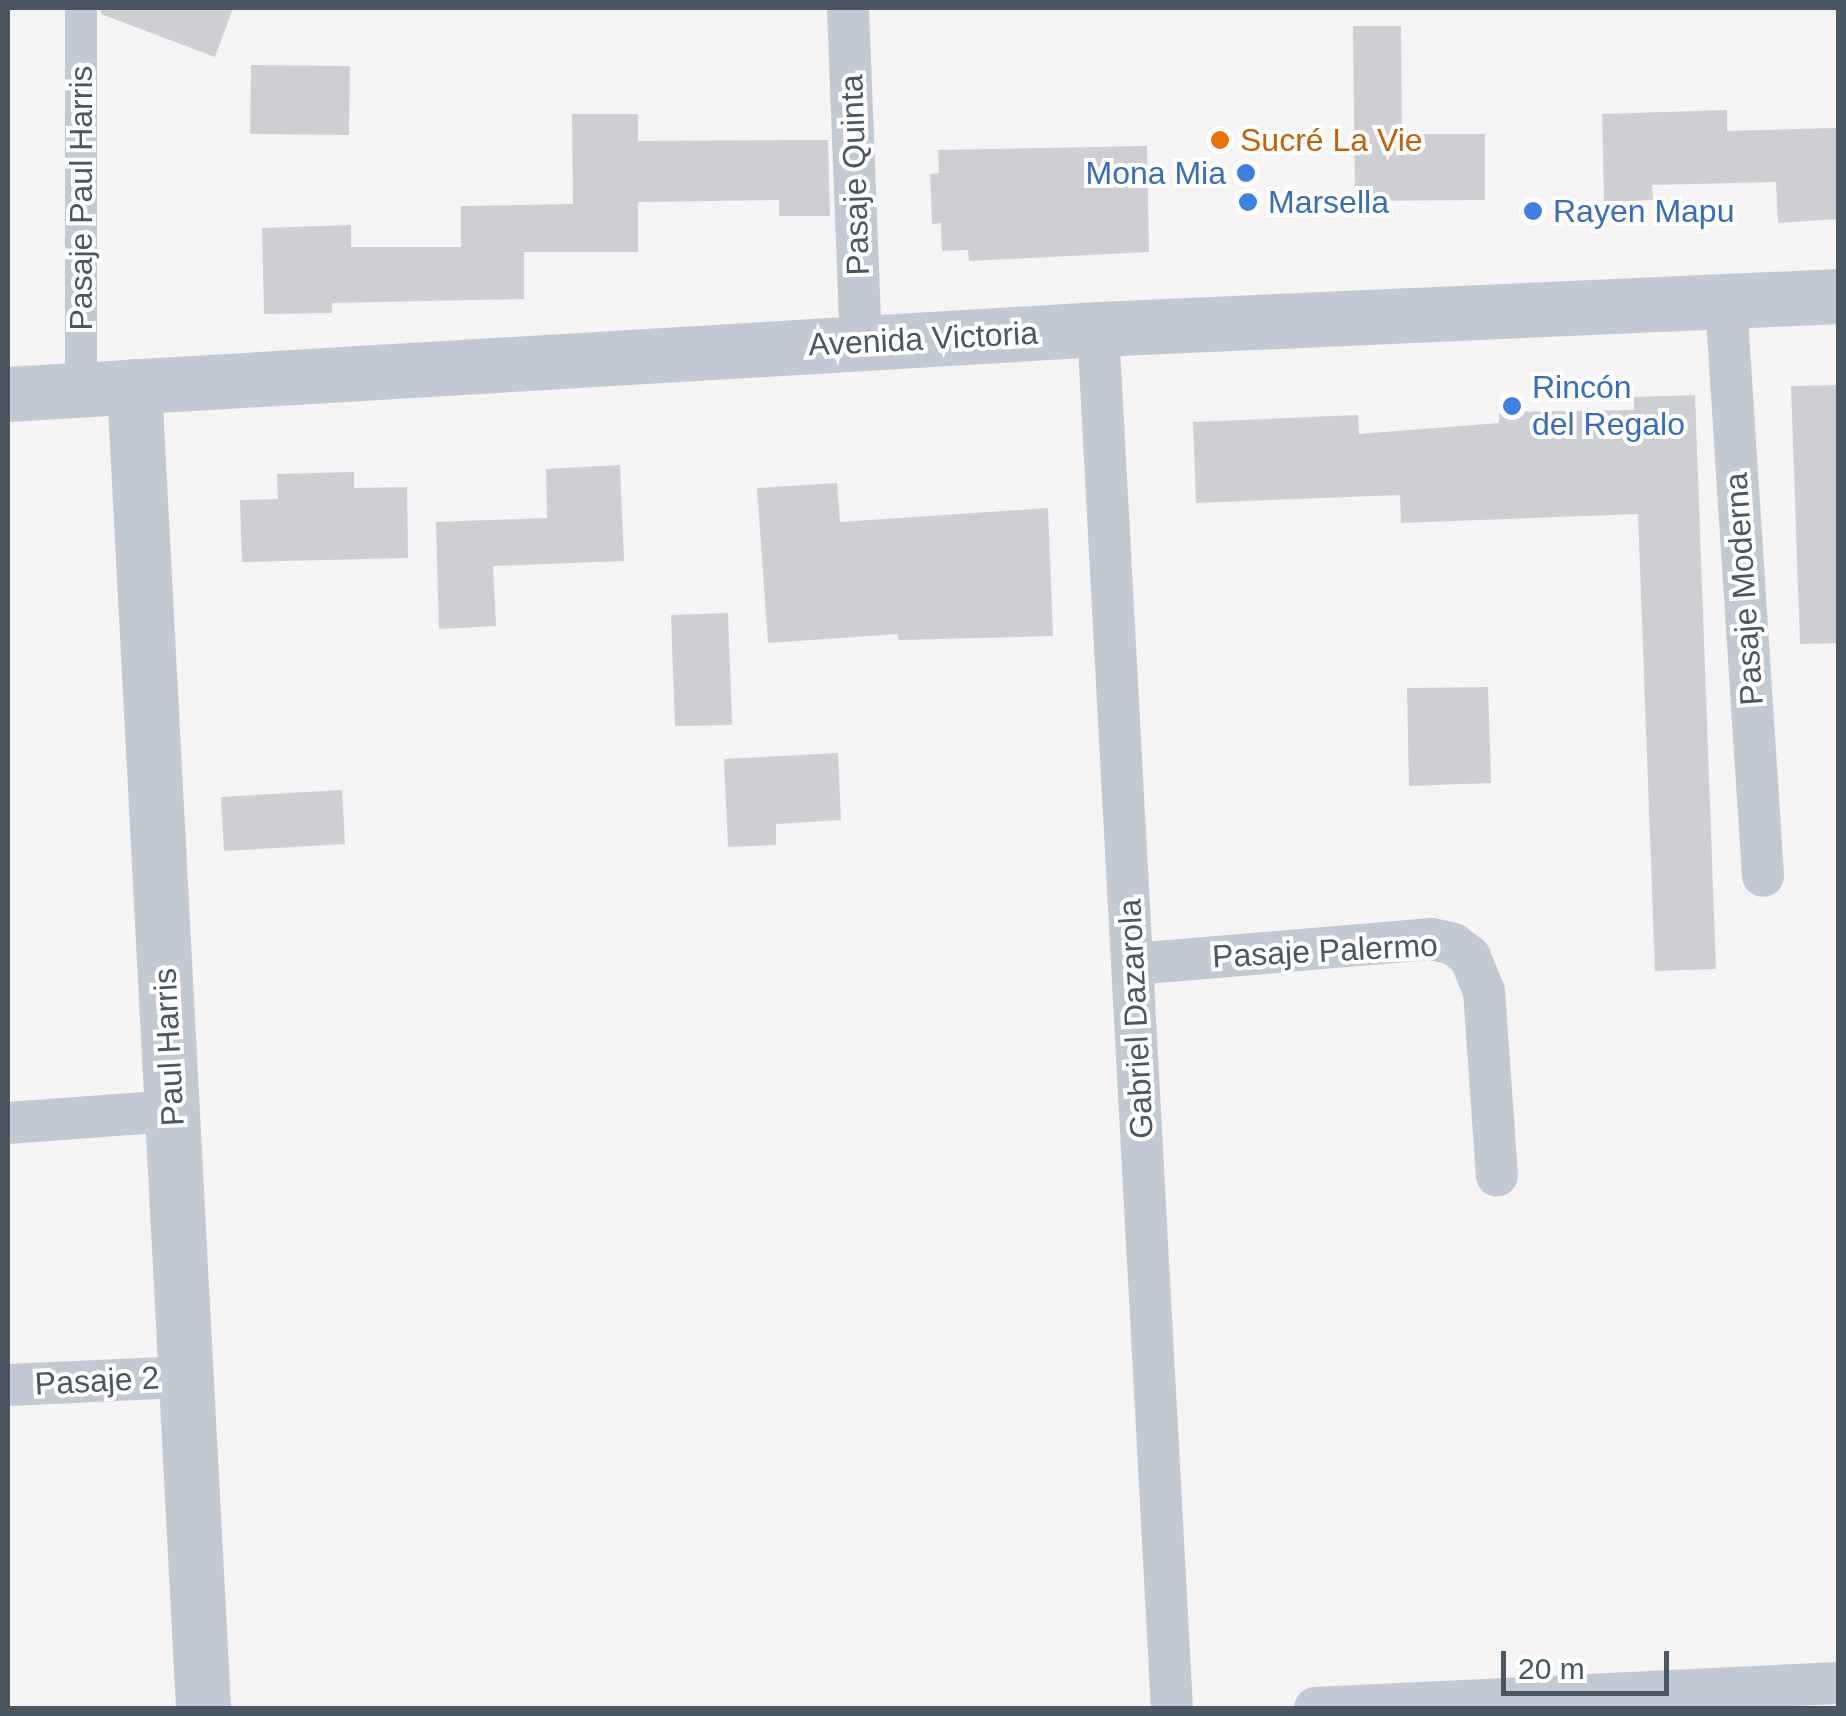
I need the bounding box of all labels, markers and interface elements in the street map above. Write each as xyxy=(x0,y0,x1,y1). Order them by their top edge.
street label: Pasaje Paul Harris xyxy=(62,66,100,330)
street label: Pasaje Quinta xyxy=(832,74,878,276)
place label: Sucré La Vie xyxy=(1240,121,1423,159)
marker: Sucré La Vie xyxy=(1209,129,1231,151)
place label: Mona Mia xyxy=(1086,154,1226,192)
marker: Mona Mia xyxy=(1235,162,1257,184)
place label: Marsella xyxy=(1268,183,1389,221)
marker: Marsella xyxy=(1237,191,1259,213)
place label: Rayen Mapu xyxy=(1553,192,1734,230)
marker: Rayen Mapu xyxy=(1522,200,1544,222)
street label: Avenida Victoria xyxy=(807,314,1039,364)
place label: Rincón del Regalo xyxy=(1532,369,1685,444)
marker: Rincón del Regalo xyxy=(1501,395,1523,417)
street label: Pasaje Moderna xyxy=(1717,471,1771,707)
street label: Gabriel Dazarola xyxy=(1111,898,1161,1140)
street label: Pasaje Palermo xyxy=(1211,926,1439,976)
street label: Paul Harris xyxy=(146,967,192,1127)
street label: Pasaje 2 xyxy=(34,1359,160,1403)
scale bar xyxy=(1506,1631,1674,1693)
text: 20 m xyxy=(1518,1652,1585,1685)

